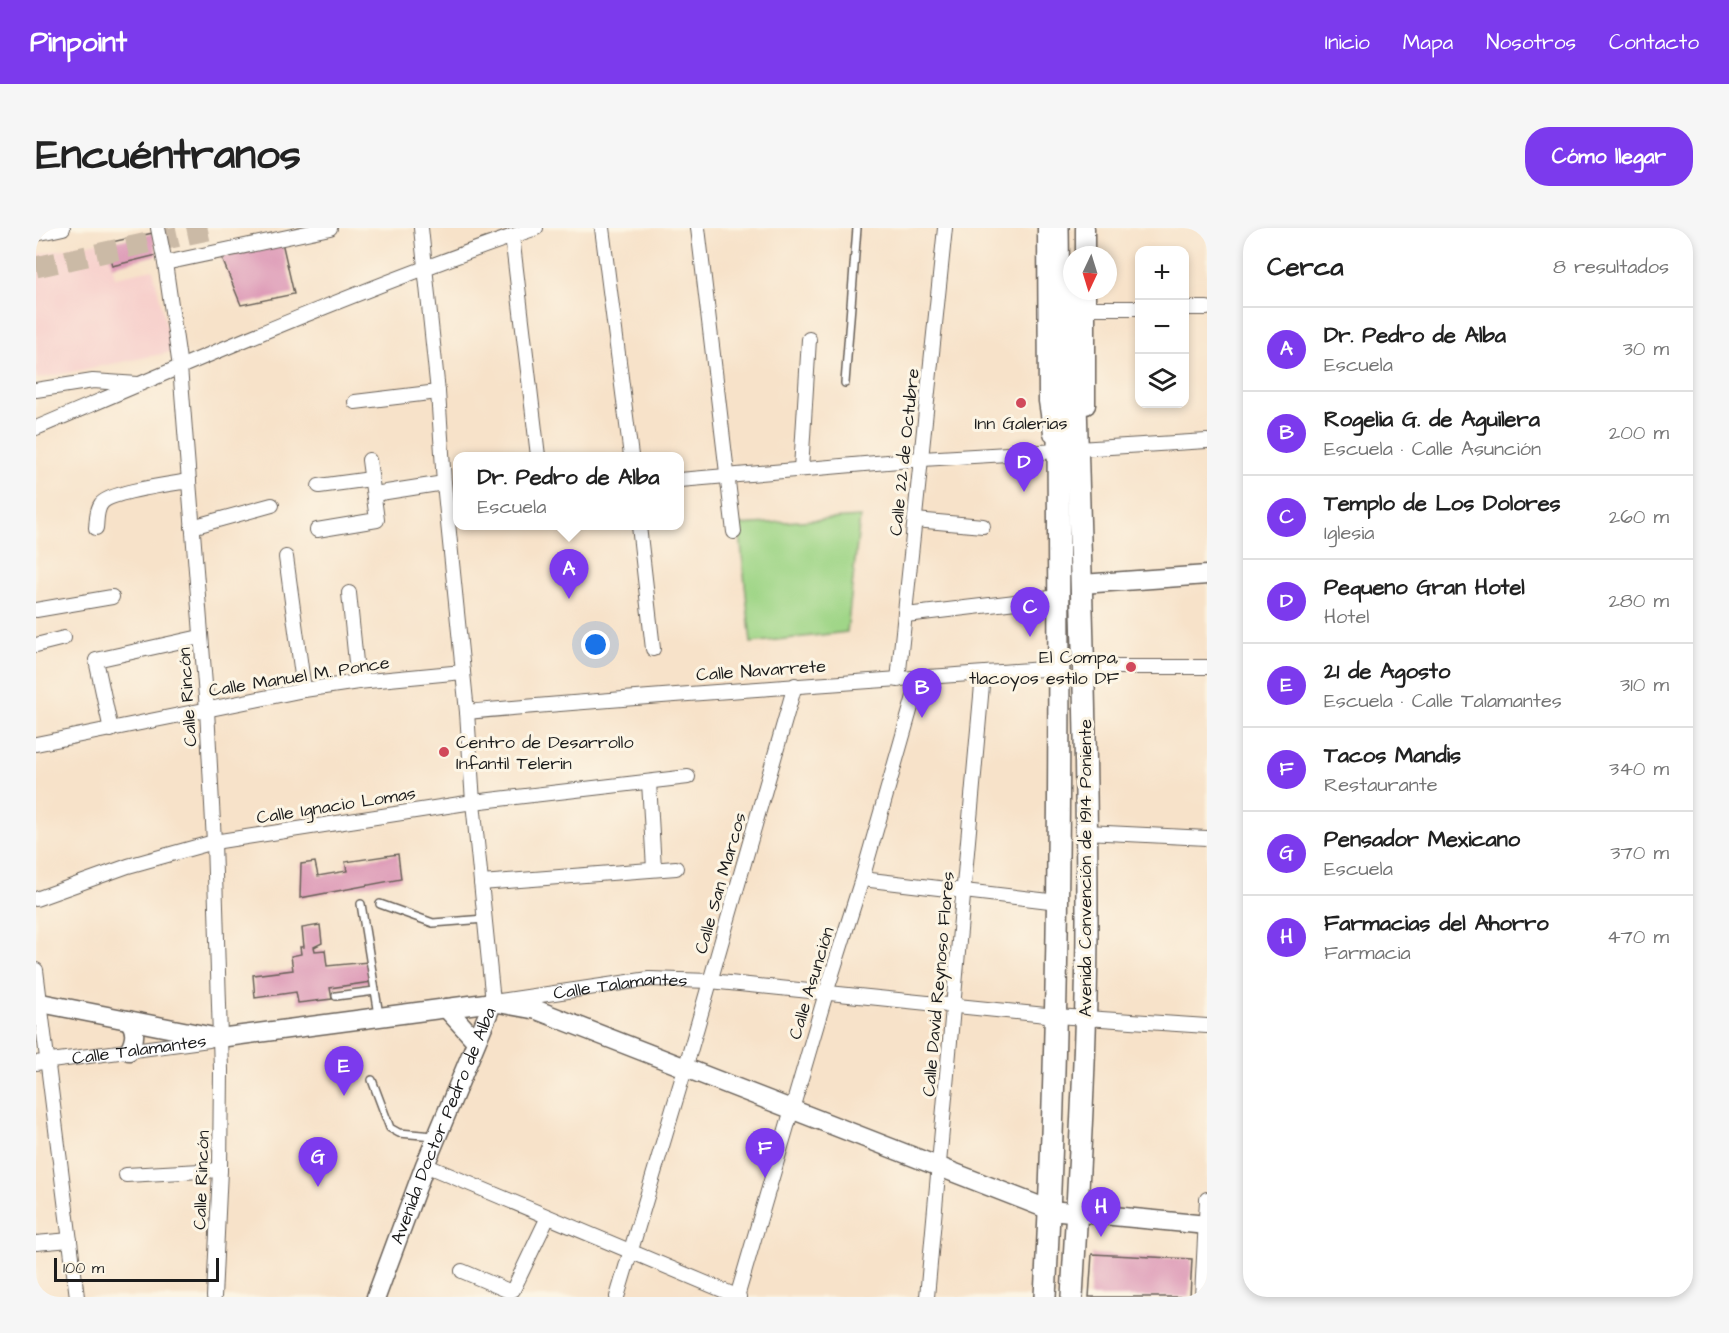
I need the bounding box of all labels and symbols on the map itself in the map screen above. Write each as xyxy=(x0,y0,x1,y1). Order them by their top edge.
north arrow xyxy=(1063,246,1117,300)
street label: Calle 22 de Octubre xyxy=(883,367,926,537)
marker: Inn Galerias xyxy=(1014,396,1028,410)
place label: Inn Galerias xyxy=(975,411,1067,436)
pin: D xyxy=(1004,442,1044,492)
pin: A xyxy=(550,550,588,599)
pin: C xyxy=(1010,588,1050,637)
your location xyxy=(581,630,610,659)
place label: El Compa, tlacoyos estilo DF xyxy=(969,645,1120,692)
street label: Calle Rincón xyxy=(172,646,203,748)
street label: Calle Manuel M. Ponce xyxy=(207,650,392,703)
street label: Calle Navarrete xyxy=(695,653,827,688)
marker: El Compa, tlacoyos estilo DF xyxy=(1124,660,1138,674)
pin: B xyxy=(902,668,942,718)
street label: Avenida Convención de 1914 Poniente xyxy=(1073,719,1098,1017)
place label: Centro de Desarrollo Infantil Telerin xyxy=(456,730,634,776)
marker: Centro de Desarrollo Infantil Telerin xyxy=(437,745,451,759)
street label: Calle Ignacio Lomas xyxy=(255,781,418,831)
street label: Calle San Marcos xyxy=(688,810,753,957)
street label: Calle David Reynoso Flores xyxy=(916,870,962,1098)
street label: Calle Asunción xyxy=(782,924,840,1042)
street label: Calle Talamantes xyxy=(552,967,688,1006)
street label: Avenida Doctor Pedro de Alba xyxy=(385,1004,502,1248)
street label: Calle Talamantes xyxy=(70,1028,208,1071)
pin: E xyxy=(324,1046,364,1096)
pin: F xyxy=(746,1128,784,1178)
street label: Calle Rincón xyxy=(187,1130,216,1230)
pin: G xyxy=(298,1138,338,1187)
pin: H xyxy=(1082,1188,1120,1237)
scale bar xyxy=(54,1255,219,1282)

